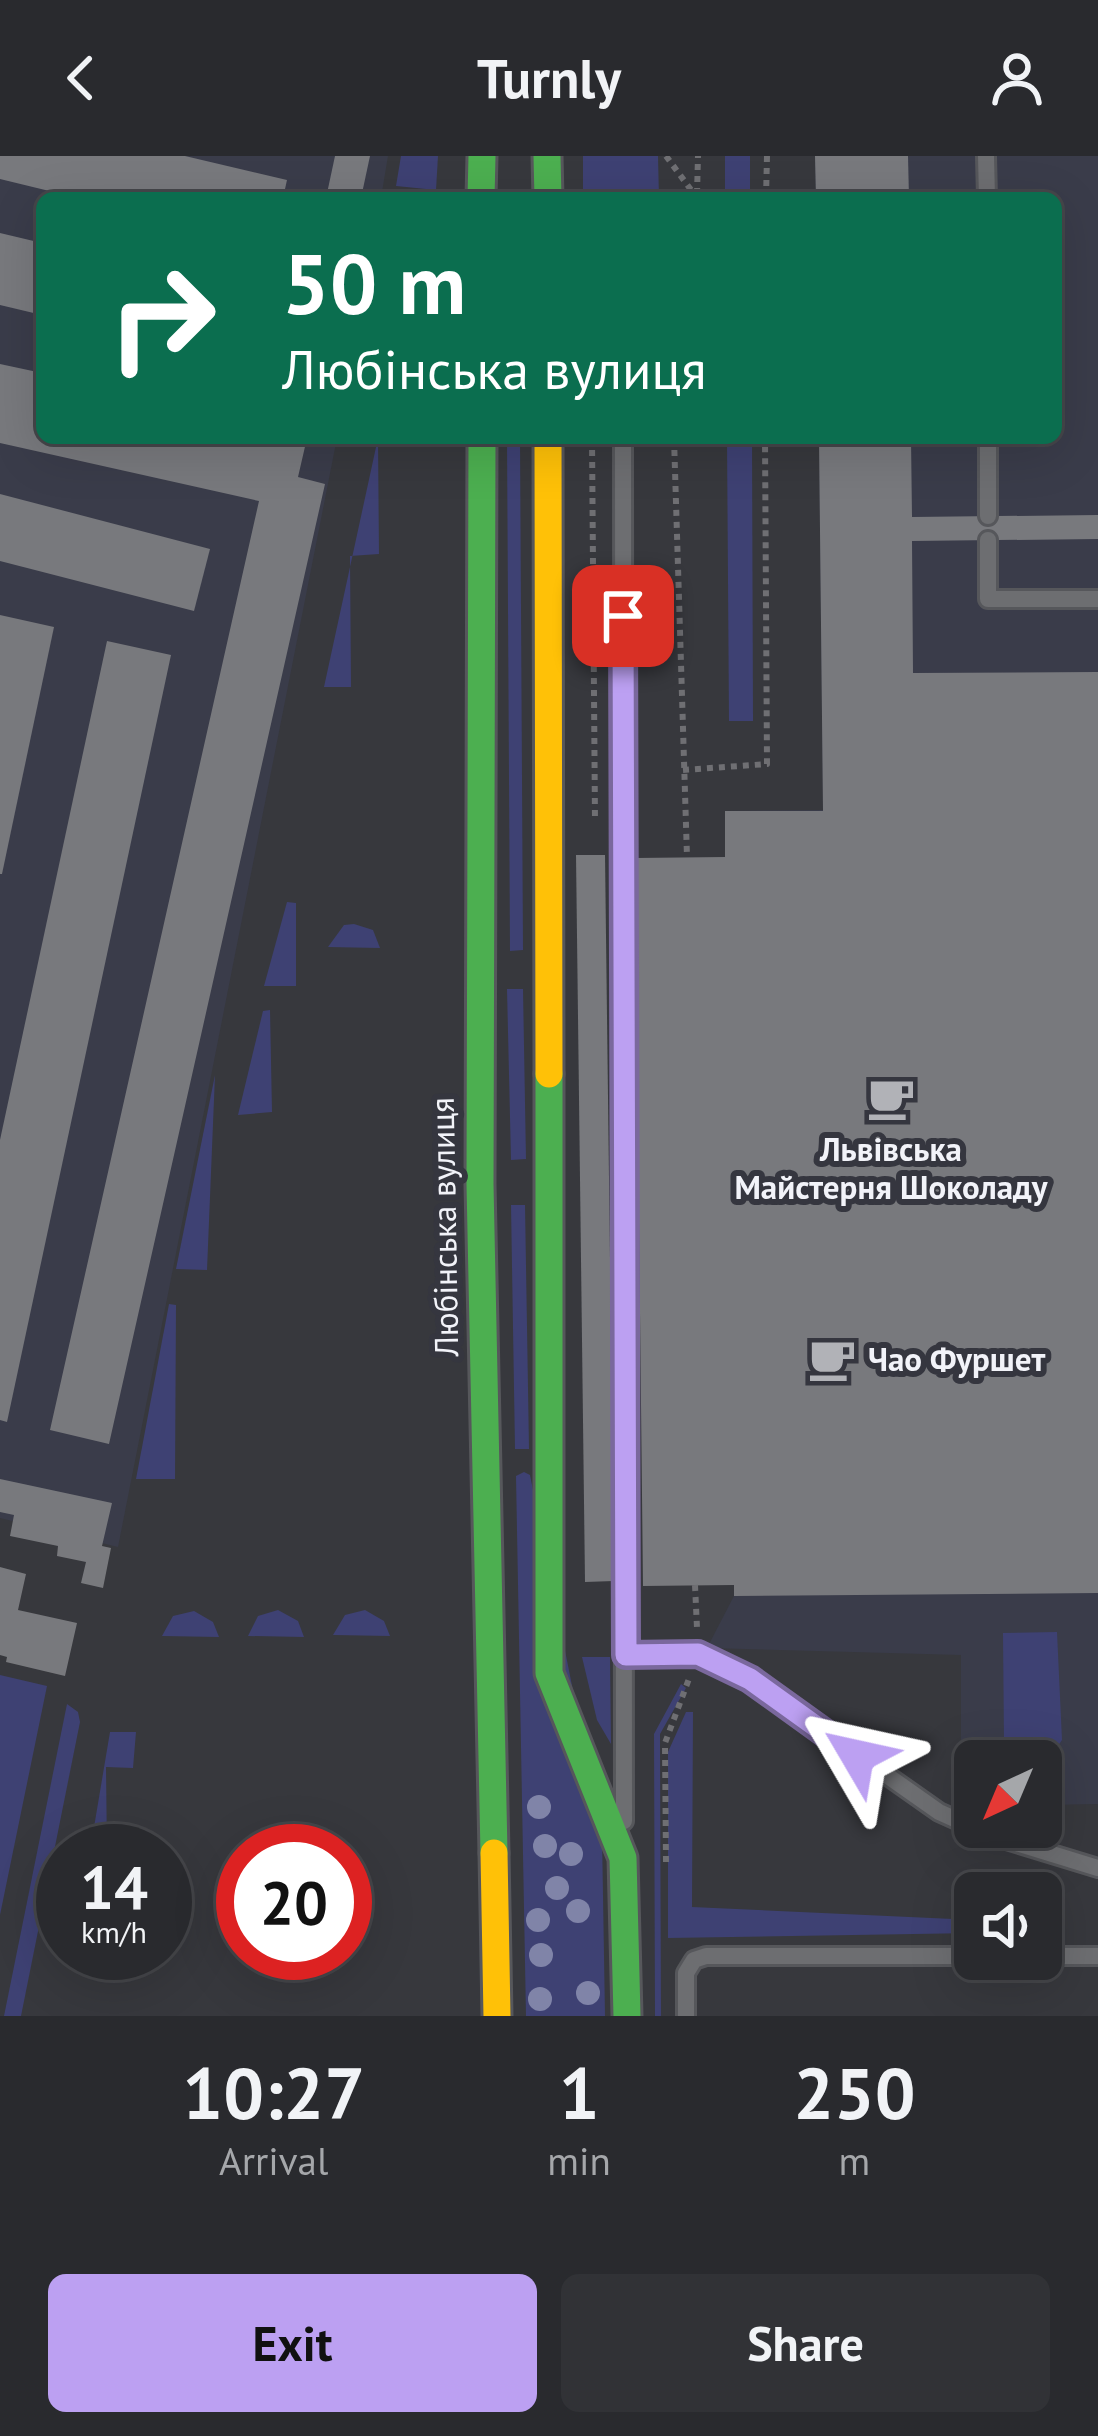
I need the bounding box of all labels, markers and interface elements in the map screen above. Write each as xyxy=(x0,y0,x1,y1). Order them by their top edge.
text: Turnly xyxy=(477,43,621,113)
icon: back xyxy=(48,45,114,111)
icon: person xyxy=(984,45,1050,111)
text: 50 m xyxy=(282,228,466,337)
icon: right xyxy=(84,240,240,396)
text: Любінська вулиця xyxy=(282,334,707,404)
pin xyxy=(572,565,674,667)
icon: arrive xyxy=(590,583,656,649)
cafe icon: Львівська Майстерня Шоколаду xyxy=(866,1073,916,1123)
street label: Любінська вулиця xyxy=(420,1097,467,1358)
place label: Львівська Майстерня Шоколаду xyxy=(734,1127,1049,1208)
cafe icon: Чао Фуршет xyxy=(807,1334,857,1384)
place label: Чао Фуршет xyxy=(868,1337,1045,1380)
position arrow xyxy=(794,1693,920,1819)
north arrow xyxy=(954,1740,1062,1848)
map controls xyxy=(954,1740,1062,1980)
speed limit sign: 20 xyxy=(216,1824,372,1980)
text: 14 xyxy=(80,1848,148,1926)
button: sound xyxy=(954,1872,1062,1980)
text: km/h xyxy=(81,1912,147,1951)
text: 10:27 xyxy=(182,2046,365,2139)
text: 1 xyxy=(559,2046,600,2139)
text: 250 xyxy=(793,2046,916,2139)
text: Arrival xyxy=(219,2135,328,2186)
text: min xyxy=(547,2135,611,2186)
text: m xyxy=(839,2135,870,2186)
button: Exit xyxy=(48,2274,537,2412)
button: Share xyxy=(561,2274,1050,2412)

